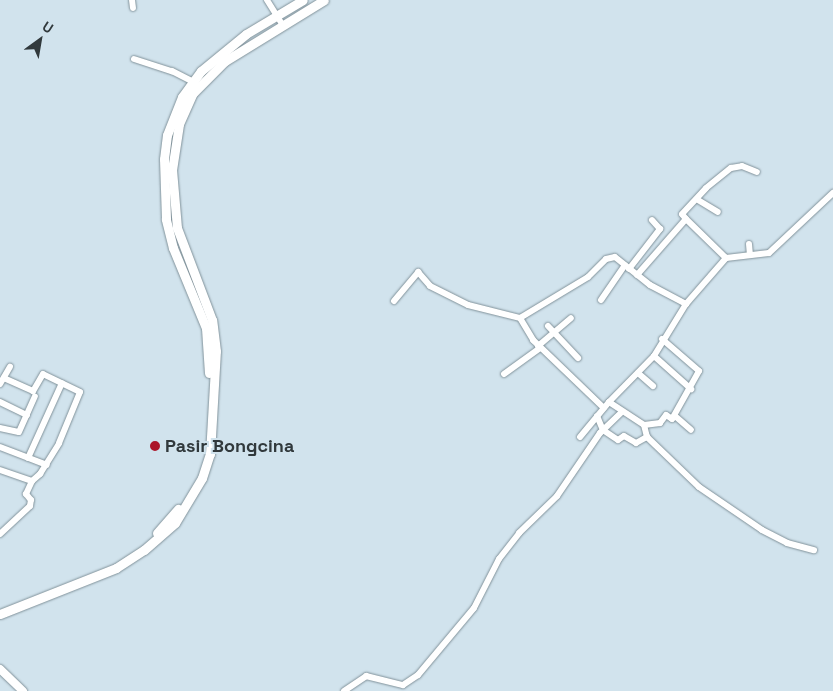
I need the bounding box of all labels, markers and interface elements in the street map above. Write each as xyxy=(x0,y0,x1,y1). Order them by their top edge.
north arrow xyxy=(15,15,65,65)
text: U xyxy=(39,17,57,37)
place label: Pasir Bongcina xyxy=(165,435,294,457)
marker: Pasir Bongcina xyxy=(149,440,161,452)

